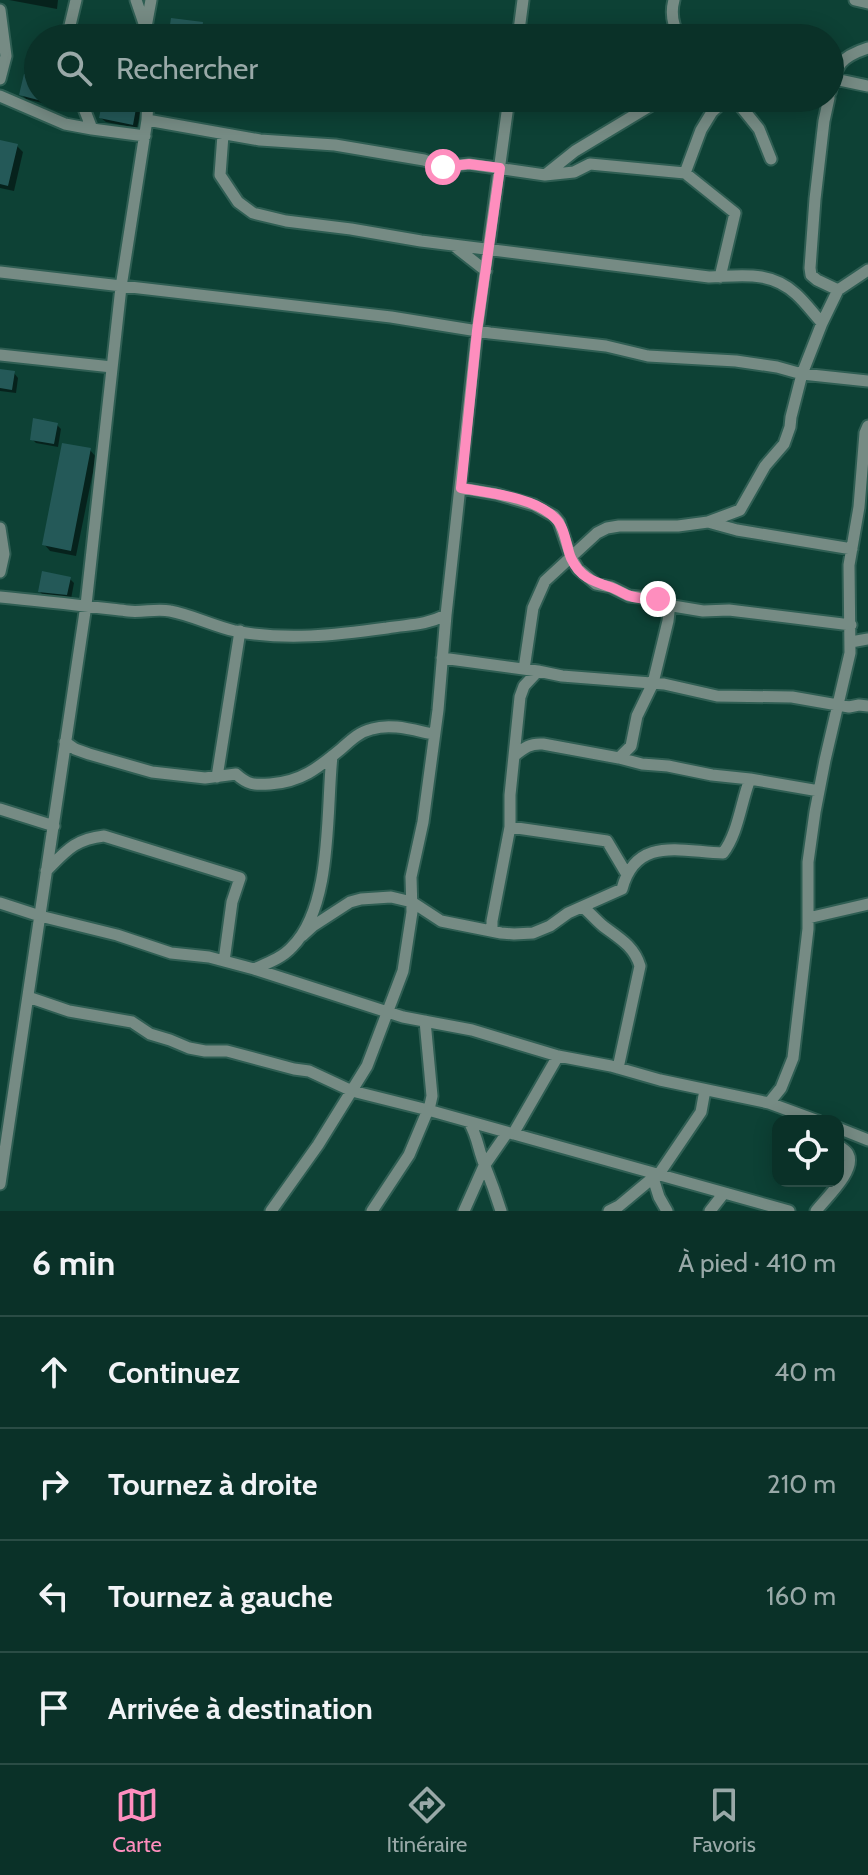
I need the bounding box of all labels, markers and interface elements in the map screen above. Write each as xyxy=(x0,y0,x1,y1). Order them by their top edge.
search box xyxy=(24,24,844,112)
icon: search xyxy=(52,46,96,90)
text: Rechercher xyxy=(116,50,258,87)
route start xyxy=(425,149,461,185)
route end xyxy=(640,581,676,617)
map controls xyxy=(772,1115,844,1187)
button: locate xyxy=(772,1115,844,1187)
text: 6 min xyxy=(32,1242,115,1284)
text: À pied · 410 m xyxy=(678,1247,836,1279)
icon: ahead xyxy=(32,1350,76,1394)
text: Continuez xyxy=(108,1354,240,1391)
text: 40 m xyxy=(774,1356,836,1388)
icon: right xyxy=(32,1462,76,1506)
text: Tournez à droite xyxy=(108,1466,317,1503)
text: 210 m xyxy=(767,1468,836,1500)
icon: left xyxy=(32,1574,76,1618)
text: Tournez à gauche xyxy=(108,1578,333,1615)
text: 160 m xyxy=(766,1580,836,1612)
icon: arrive xyxy=(32,1686,76,1730)
text: Arrivée à destination xyxy=(108,1690,373,1727)
tab: Carte xyxy=(112,1783,162,1858)
tab: Itinéraire xyxy=(386,1783,467,1858)
tab: Favoris xyxy=(692,1783,756,1858)

